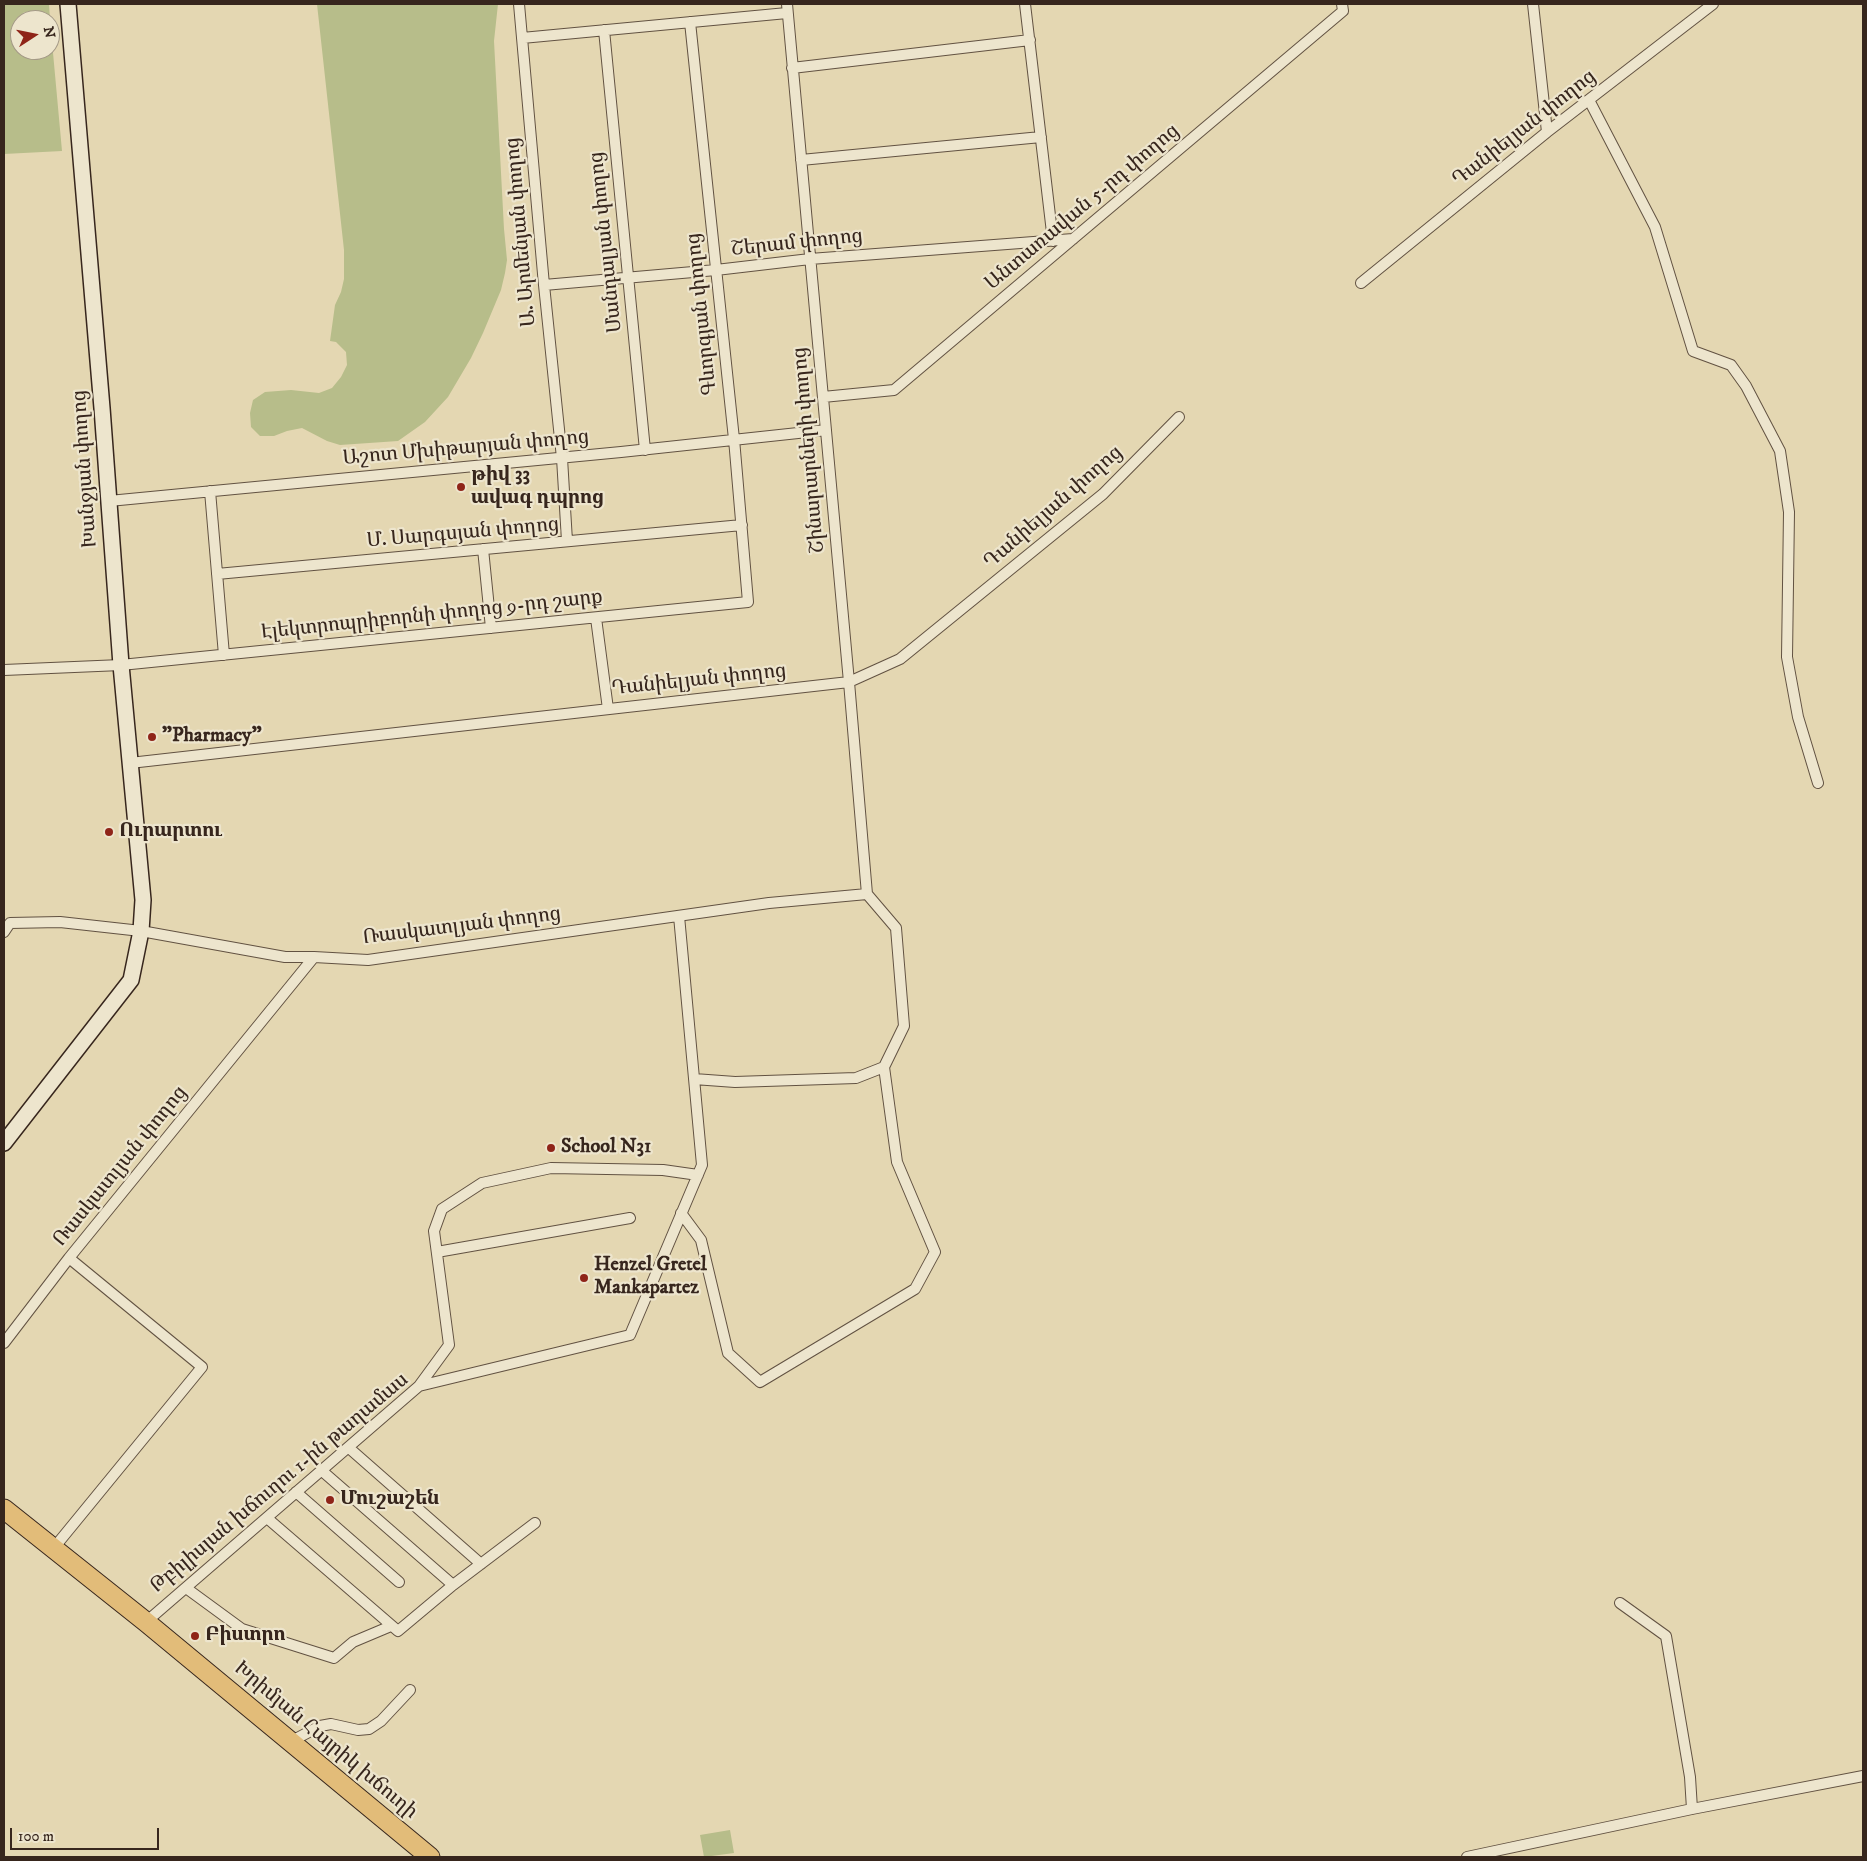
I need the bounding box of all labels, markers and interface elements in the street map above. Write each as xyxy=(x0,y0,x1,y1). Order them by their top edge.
north arrow xyxy=(10,10,60,60)
text: N xyxy=(39,25,59,40)
street label: Դանիելյան փողոց xyxy=(1449,66,1601,192)
street label: Անտառավան 5-րդ փողոց xyxy=(981,120,1185,296)
street label: Ա. Արմենյան փողոց xyxy=(502,136,542,328)
street label: Մանդալյան փողոց xyxy=(586,150,628,334)
street label: Շերամ փողոց xyxy=(730,225,864,263)
street label: Գևորգյան փողոց xyxy=(683,232,723,396)
street label: Շինարարների փողոց xyxy=(789,346,831,554)
street label: Խանջյան փողոց xyxy=(69,389,103,549)
street label: Աշոտ Մխիթարյան փողոց xyxy=(342,426,590,472)
street label: Դանիելյան փողոց xyxy=(980,441,1128,575)
place label: թիվ 33 ավագ դպրոց xyxy=(471,464,604,511)
marker: թիվ 33 ավագ դպրոց xyxy=(455,481,467,493)
street label: Մ. Սարգսյան փողոց xyxy=(366,514,560,554)
street label: Էլեկտրոպրիբորնի փողոց 9-րդ շարք xyxy=(260,586,604,646)
street label: Դանիելյան փողոց xyxy=(611,660,787,702)
place label: "Pharmacy" xyxy=(162,725,262,749)
marker: "Pharmacy" xyxy=(146,731,158,743)
place label: Ուրարտու xyxy=(119,820,222,844)
marker: Ուրարտու xyxy=(103,826,115,838)
street label: Ռասկատլյան փողոց xyxy=(362,903,562,951)
street label: Ռասկատլյան փողոց xyxy=(49,1082,193,1252)
place label: School N31 xyxy=(561,1136,651,1160)
marker: School N31 xyxy=(545,1142,557,1154)
place label: Henzel Gretel Mankapartez xyxy=(594,1254,707,1301)
marker: Henzel Gretel Mankapartez xyxy=(578,1272,590,1284)
street label: Թբիլիսյան խճուղու 1-ին թաղամաս xyxy=(146,1369,414,1599)
place label: Մուշաշեն xyxy=(340,1488,439,1512)
marker: Մուշաշեն xyxy=(324,1494,336,1506)
place label: Բիստրո xyxy=(205,1624,285,1648)
marker: Բիստրո xyxy=(189,1630,201,1642)
street label: Խրիմյան Հայրիկ խճուղի xyxy=(228,1657,422,1825)
scale bar xyxy=(12,1818,161,1850)
text: 100 m xyxy=(18,1827,54,1846)

